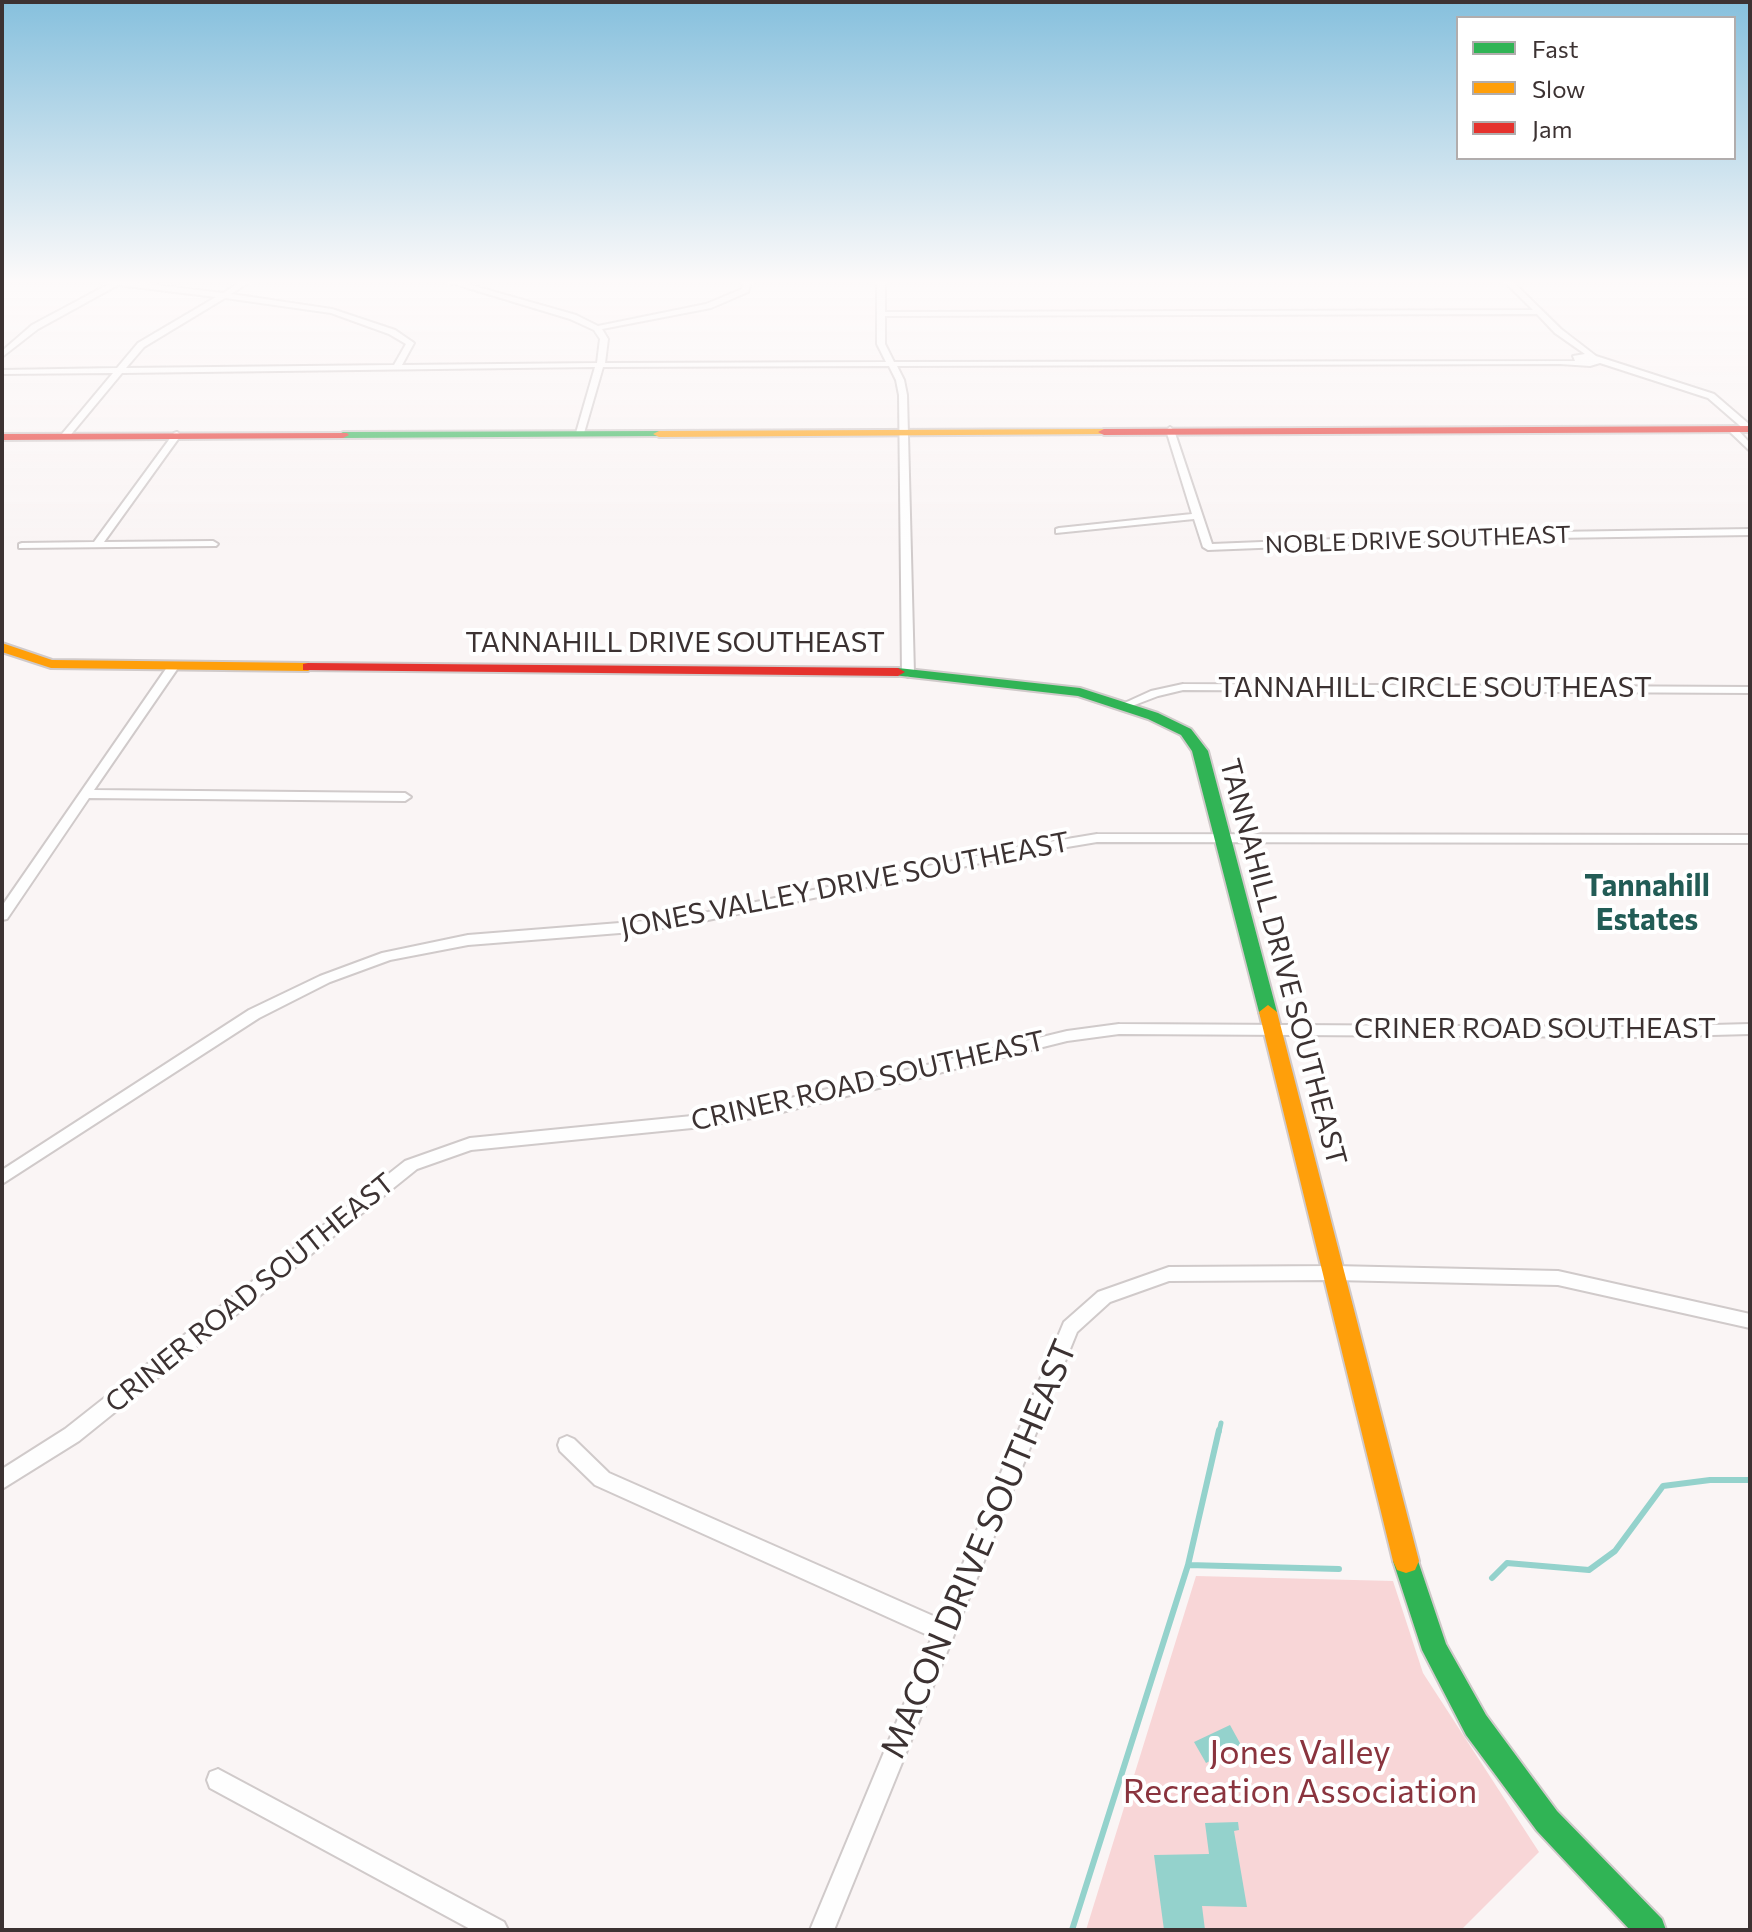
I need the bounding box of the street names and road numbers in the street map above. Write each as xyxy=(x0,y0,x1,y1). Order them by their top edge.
street label: NOBLE DRIVE SOUTHEAST xyxy=(1265,520,1571,560)
street label: TANNAHILL DRIVE SOUTHEAST xyxy=(465,626,885,660)
street label: TANNAHILL CIRCLE SOUTHEAST xyxy=(1218,671,1652,705)
street label: TANNAHILL DRIVE SOUTHEAST xyxy=(1212,755,1354,1169)
street label: JONES VALLEY DRIVE SOUTHEAST xyxy=(618,825,1072,945)
street label: CRINER ROAD SOUTHEAST xyxy=(1354,1012,1716,1046)
street label: CRINER ROAD SOUTHEAST xyxy=(688,1024,1048,1138)
street label: CRINER ROAD SOUTHEAST xyxy=(99,1166,401,1420)
street label: MACON DRIVE SOUTHEAST xyxy=(872,1334,1086,1764)

